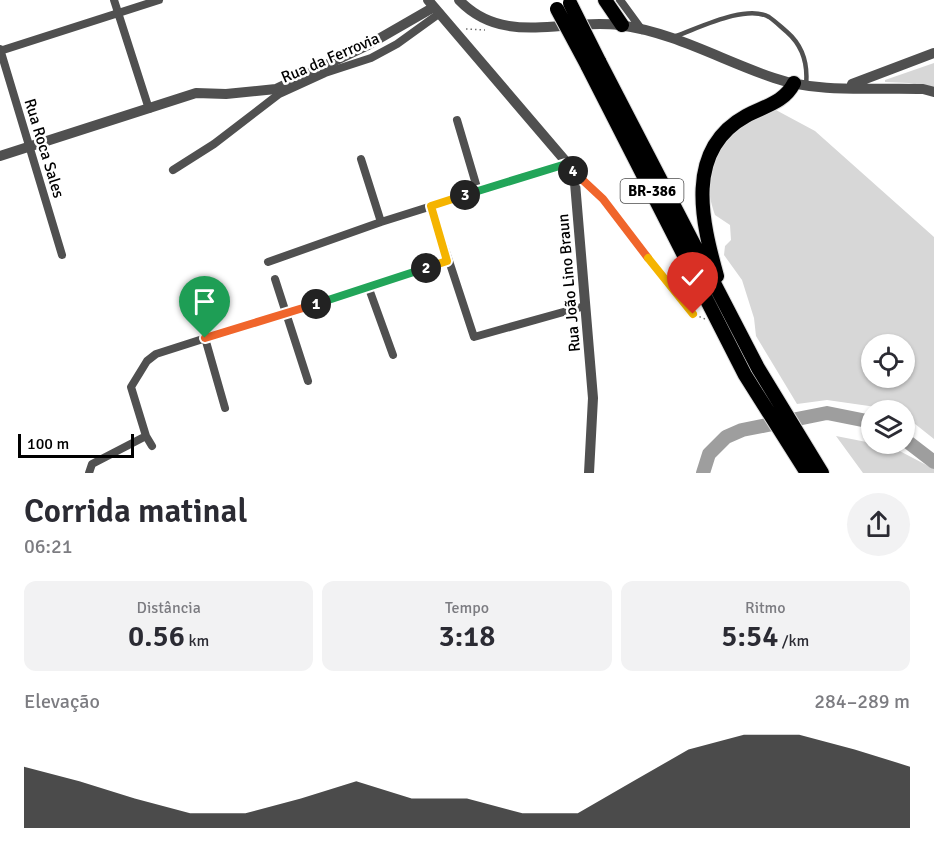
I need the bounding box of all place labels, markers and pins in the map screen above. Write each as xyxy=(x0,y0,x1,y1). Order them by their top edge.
pin: 4 xyxy=(558,156,588,186)
pin: 3 xyxy=(450,180,480,210)
pin xyxy=(667,252,718,314)
pin: 2 xyxy=(411,253,441,283)
pin xyxy=(179,276,230,338)
pin: 1 xyxy=(301,289,331,319)

